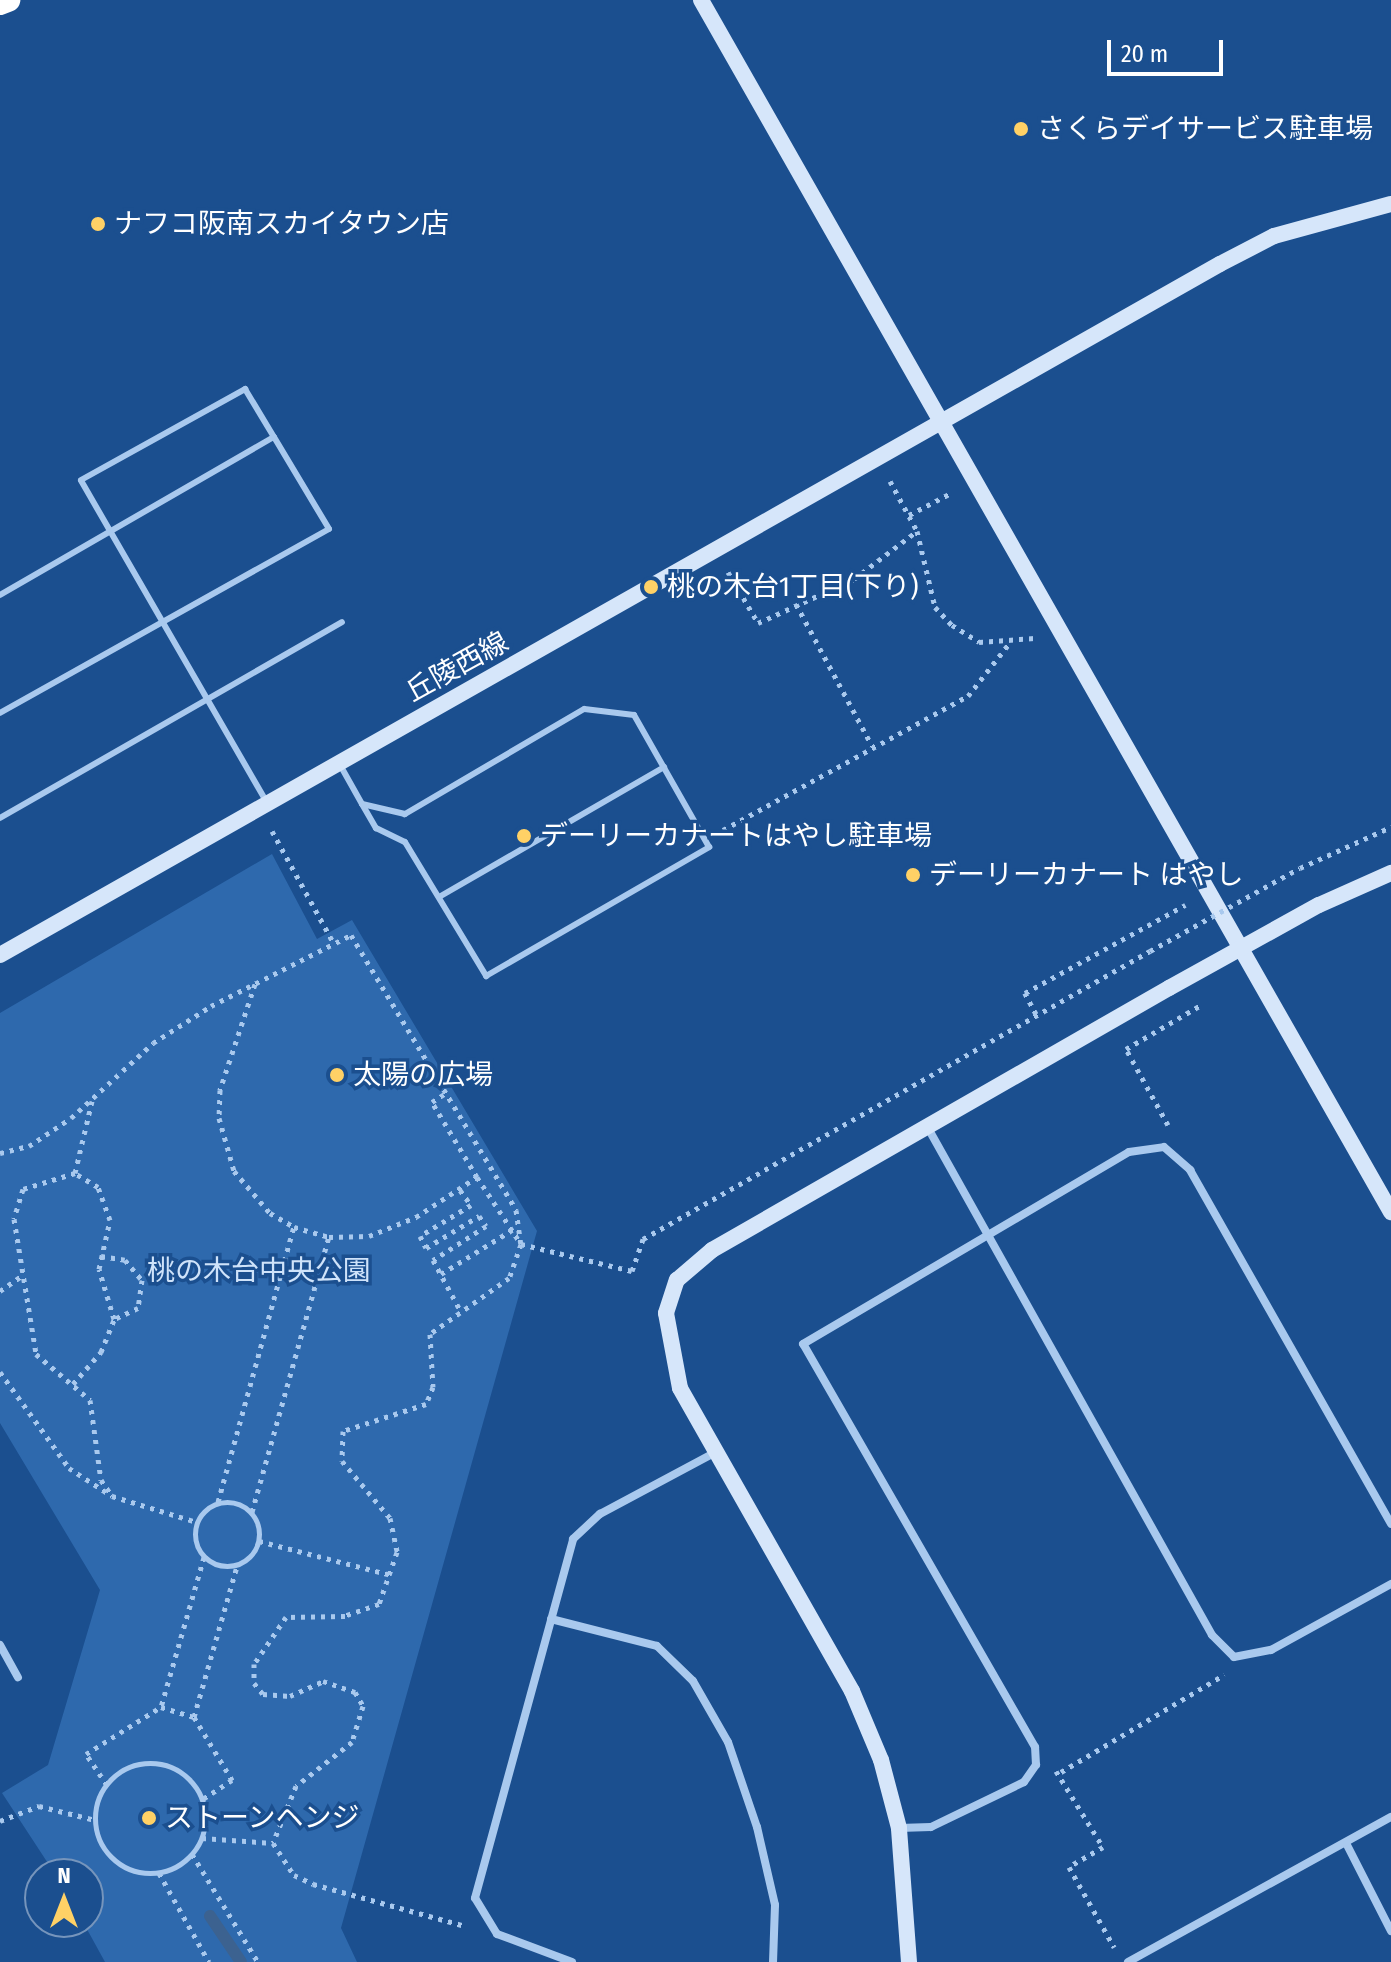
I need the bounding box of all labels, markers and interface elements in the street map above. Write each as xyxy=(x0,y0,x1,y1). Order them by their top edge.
scale bar xyxy=(1111,24,1227,74)
text: 20 m xyxy=(1121,40,1168,68)
place label: さくらデイサービス駐車場 xyxy=(1037,112,1373,146)
marker: さくらデイサービス駐車場 xyxy=(1012,120,1030,138)
place label: ナフコ阪南スカイタウン店 xyxy=(114,207,450,241)
marker: ナフコ阪南スカイタウン店 xyxy=(89,215,107,233)
place label: 桃の木台1丁目(下り) xyxy=(667,570,918,604)
marker: 桃の木台1丁目(下り) xyxy=(642,578,660,596)
street label: 丘陵西線 xyxy=(400,625,514,709)
place label: デーリーカナートはやし駐車場 xyxy=(540,819,932,853)
marker: デーリーカナートはやし駐車場 xyxy=(515,827,533,845)
place label: デーリーカナート はやし xyxy=(929,858,1244,892)
marker: デーリーカナート はやし xyxy=(904,866,922,884)
place label: 太陽の広場 xyxy=(353,1058,493,1092)
marker: 太陽の広場 xyxy=(328,1066,346,1084)
park label: 桃の木台中央公園 xyxy=(147,1254,371,1288)
place label: ストーンヘンジ xyxy=(165,1801,361,1835)
marker: ストーンヘンジ xyxy=(140,1809,158,1827)
north arrow xyxy=(24,1858,104,1938)
text: N xyxy=(57,1862,71,1889)

